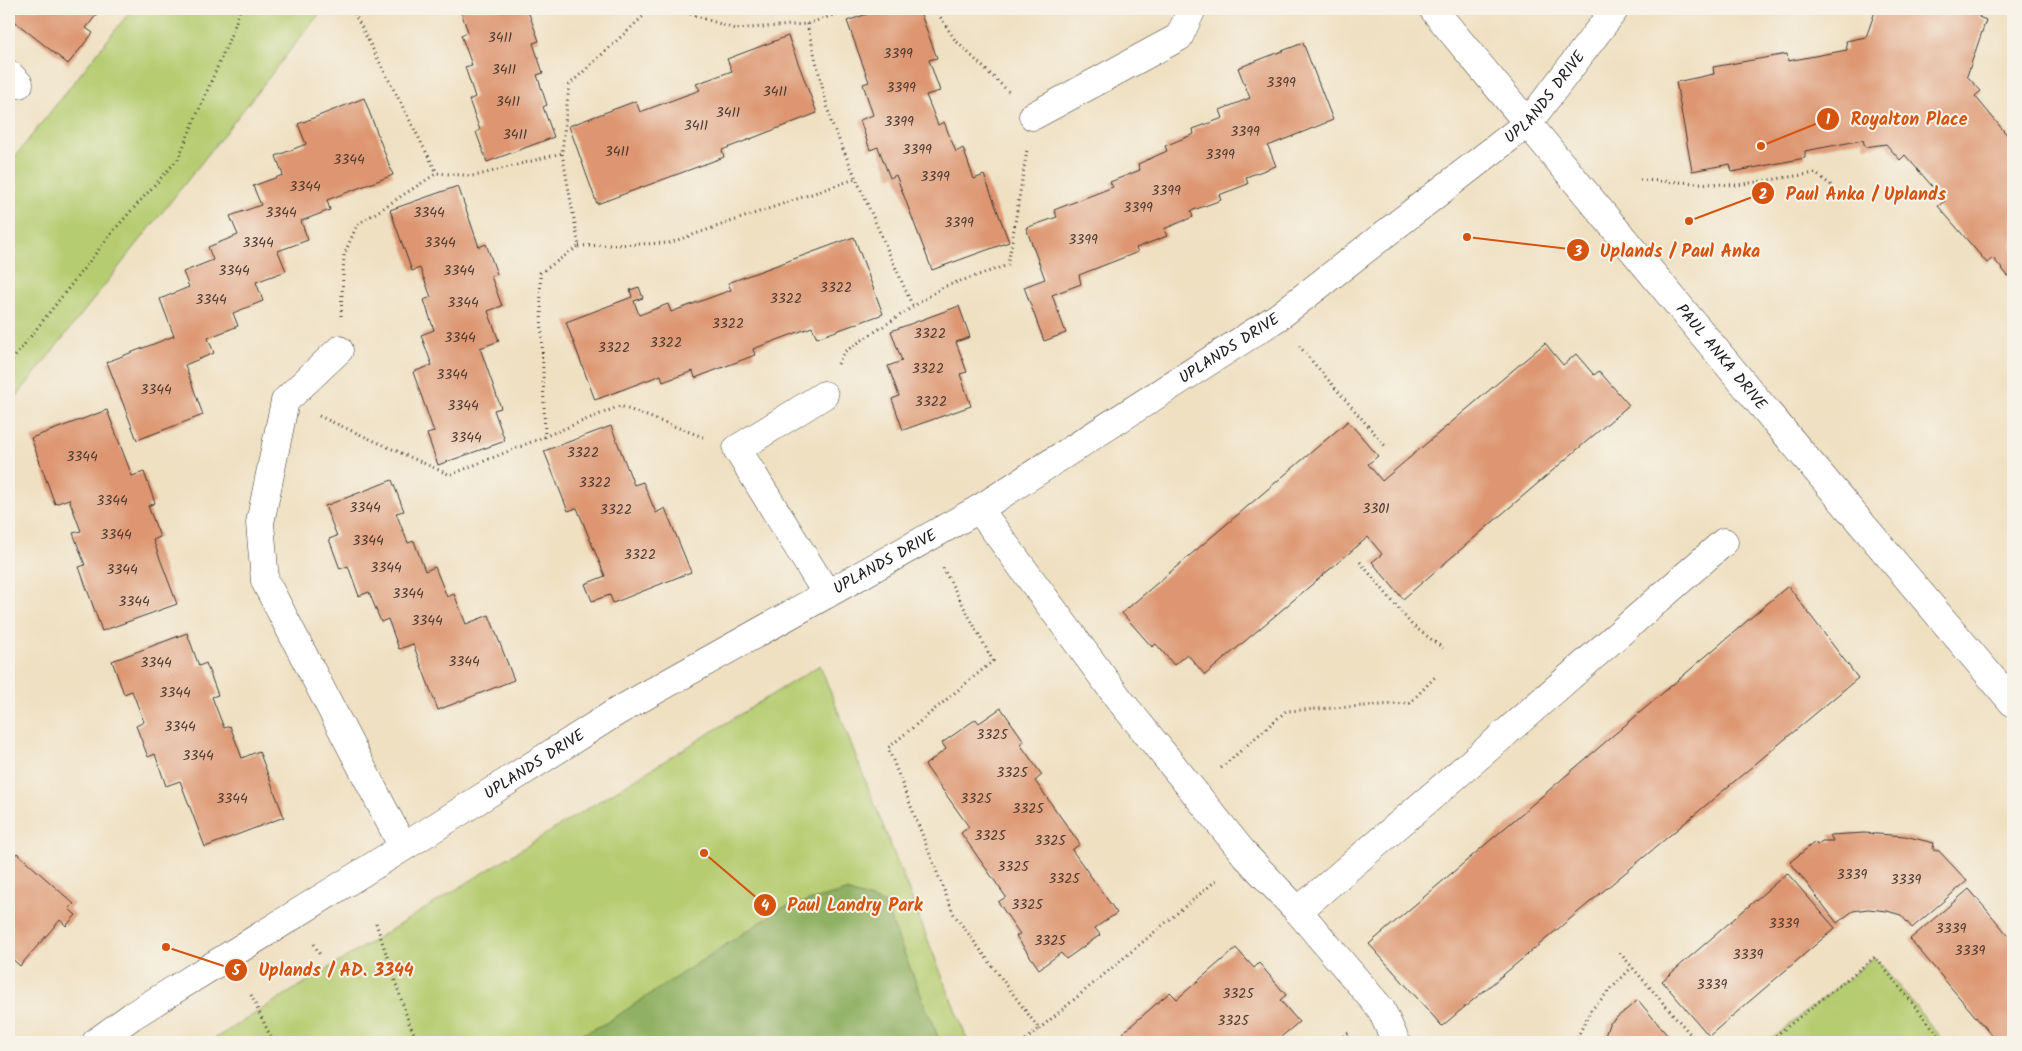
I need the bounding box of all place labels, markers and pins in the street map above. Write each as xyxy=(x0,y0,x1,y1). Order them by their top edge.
callout: Royalton Place xyxy=(1815,102,1977,135)
callout: Paul Anka / Uplands xyxy=(1750,177,1956,210)
callout: Uplands / Paul Anka xyxy=(1565,234,1770,267)
callout: Paul Landry Park xyxy=(752,888,932,921)
callout: Uplands / AD. 3344 xyxy=(223,953,424,986)

